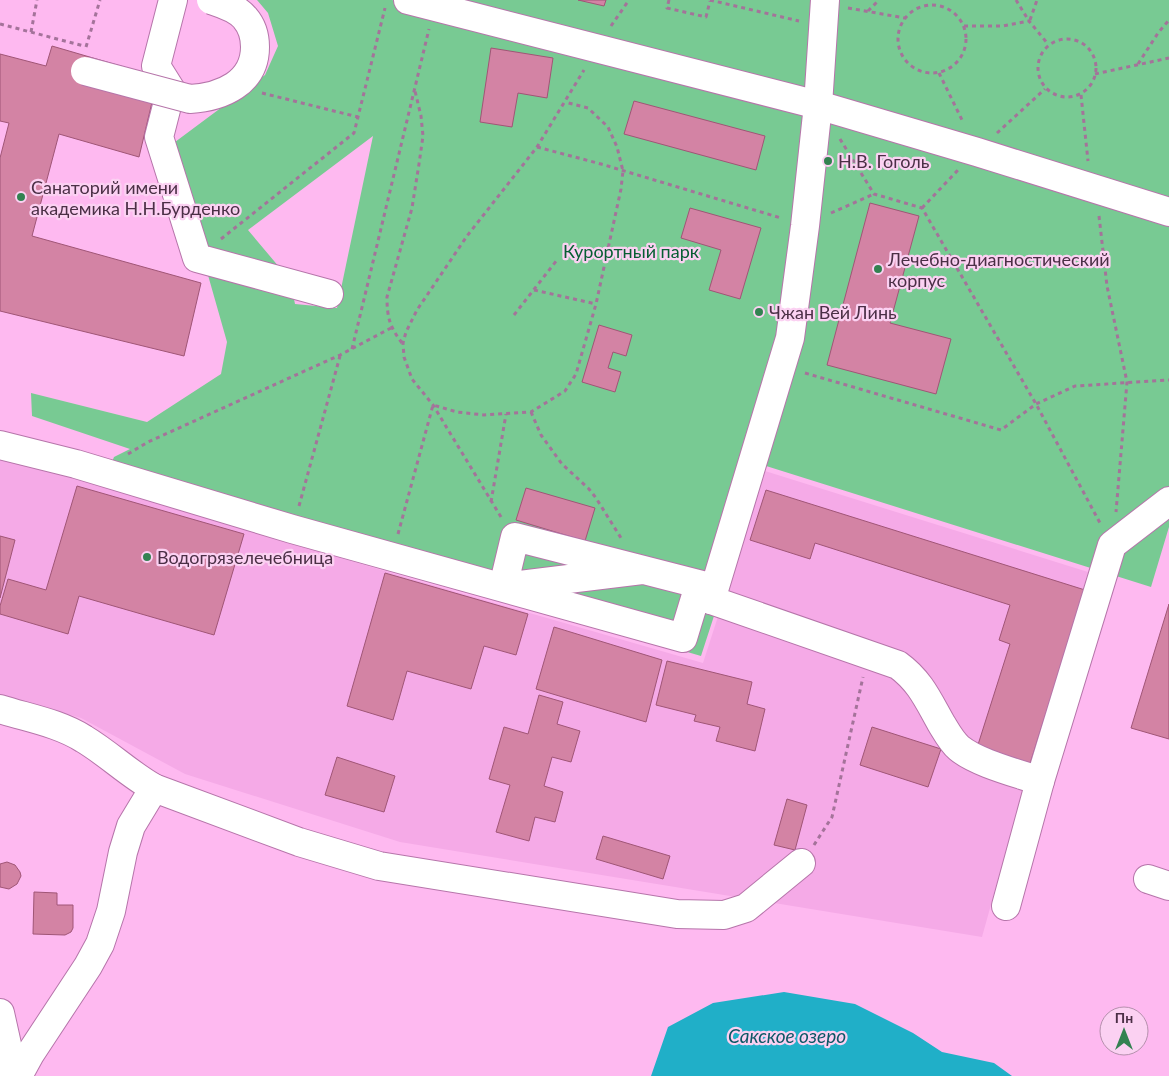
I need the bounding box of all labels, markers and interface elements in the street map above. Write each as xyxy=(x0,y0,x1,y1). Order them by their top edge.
place label: Н.В. Гоголь xyxy=(838,150,930,172)
marker: Н.В. Гоголь xyxy=(822,155,834,167)
place label: Санаторий имени академика Н.Н.Бурденко xyxy=(31,176,240,219)
marker: Санаторий имени академика Н.Н.Бурденко xyxy=(15,191,27,203)
park label: Курортный парк xyxy=(563,240,700,262)
place label: Лечебно-диагностический корпус xyxy=(887,248,1110,291)
marker: Лечебно-диагностический корпус xyxy=(872,263,884,275)
place label: Чжан Вей Линь xyxy=(769,301,897,323)
marker: Чжан Вей Линь xyxy=(753,306,765,318)
place label: Водогрязелечебница xyxy=(157,546,333,568)
marker: Водогрязелечебница xyxy=(141,551,153,563)
north arrow xyxy=(1099,1006,1149,1056)
text: Пн xyxy=(1115,1009,1133,1026)
water label: Сакское озеро xyxy=(728,1024,846,1047)

